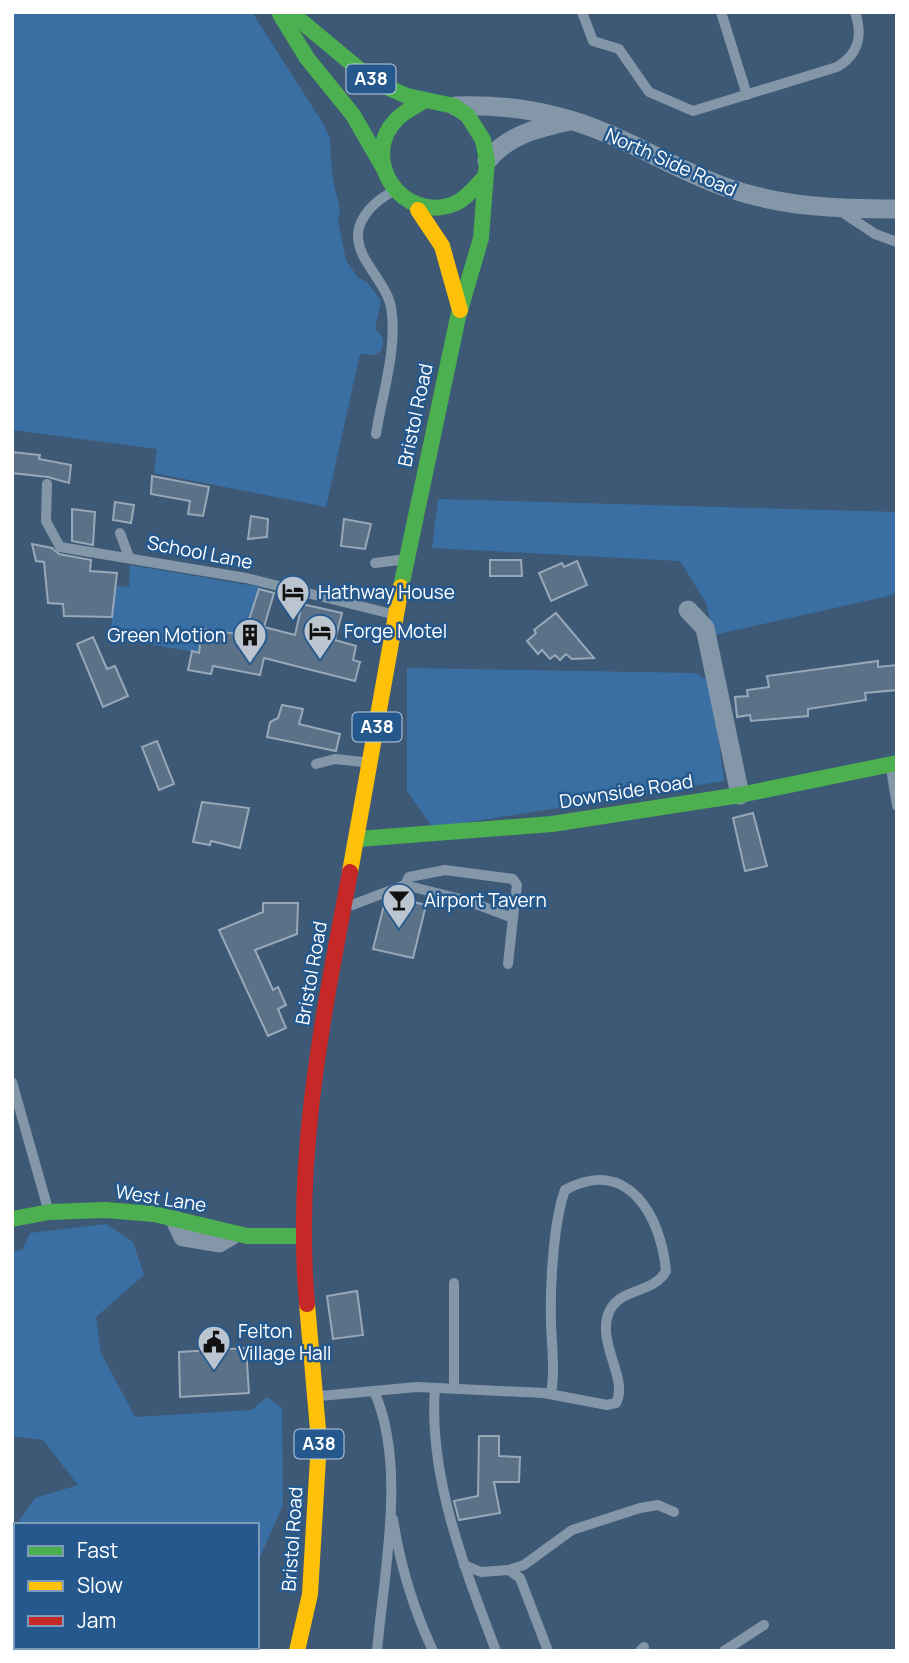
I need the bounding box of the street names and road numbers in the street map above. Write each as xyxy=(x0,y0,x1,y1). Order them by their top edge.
road number: A38 xyxy=(346,64,396,94)
street label: North Side Road xyxy=(601,121,741,203)
street label: Bristol Road xyxy=(391,361,439,469)
street label: School Lane xyxy=(145,529,255,575)
road number: A38 xyxy=(352,712,402,742)
street label: Downside Road xyxy=(557,768,695,814)
street label: Bristol Road xyxy=(289,919,333,1027)
street label: West Lane xyxy=(114,1178,208,1218)
road number: A38 xyxy=(294,1429,344,1458)
street label: Bristol Road xyxy=(275,1486,309,1592)

